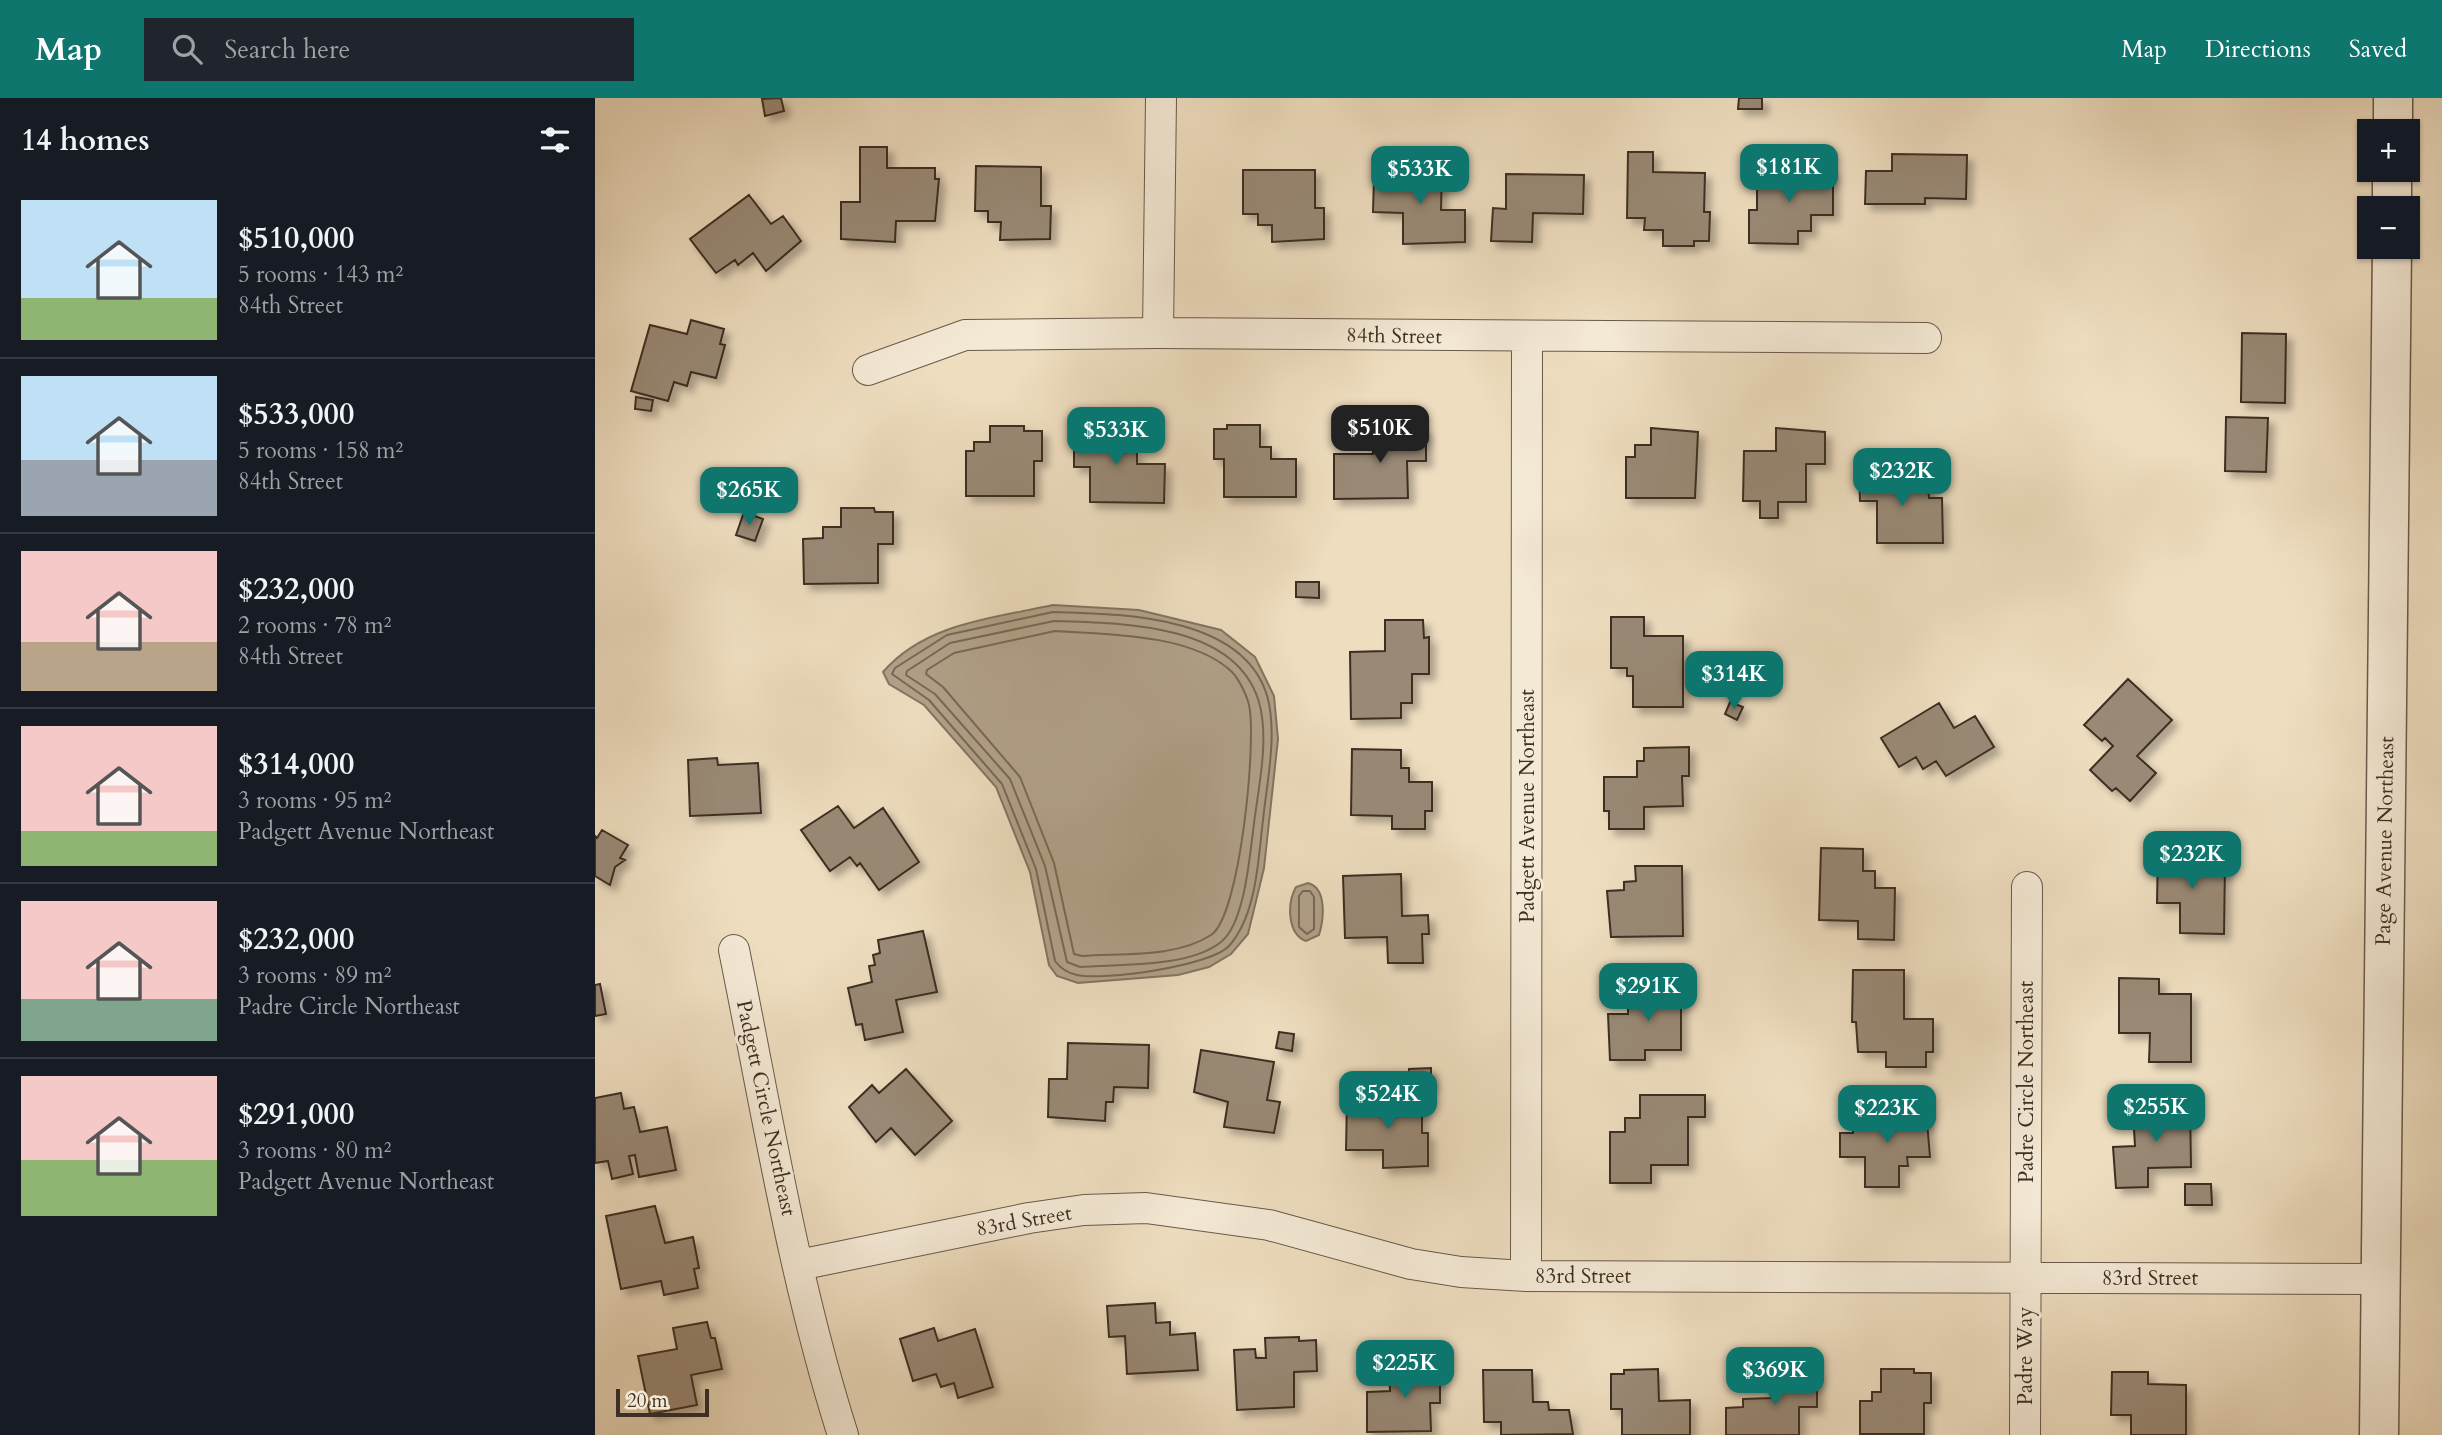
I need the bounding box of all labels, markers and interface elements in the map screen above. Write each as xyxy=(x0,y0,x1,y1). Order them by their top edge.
search box xyxy=(144,18,634,81)
text: Map xyxy=(35,27,102,72)
icon: search xyxy=(168,30,206,68)
text: Search here xyxy=(224,32,350,67)
text: Map xyxy=(2121,33,2167,66)
text: Directions xyxy=(2205,33,2311,66)
text: Saved xyxy=(2349,33,2407,66)
map controls xyxy=(2357,119,2420,259)
button: + xyxy=(2357,119,2420,182)
text: 14 homes xyxy=(21,120,150,161)
icon: filters xyxy=(536,121,574,159)
pin: $181K xyxy=(1740,144,1838,204)
pin: $533K xyxy=(1371,146,1469,206)
text: $181K xyxy=(1756,151,1822,182)
text: $533K xyxy=(1387,153,1453,184)
button: − xyxy=(2357,196,2420,259)
text: $510,000 xyxy=(238,218,354,259)
icon: home xyxy=(77,228,161,312)
text: 5 rooms · 143 m² xyxy=(238,259,403,290)
text: 84th Street xyxy=(238,290,343,321)
street label: 84th Street xyxy=(1346,321,1443,351)
text: $533,000 xyxy=(238,394,354,435)
icon: home xyxy=(77,404,161,488)
pin: $510K xyxy=(1331,406,1429,465)
pin: $533K xyxy=(1067,408,1165,467)
text: $510K xyxy=(1347,412,1413,443)
text: $533K xyxy=(1083,414,1149,445)
text: 5 rooms · 158 m² xyxy=(238,435,403,466)
pin: $232K xyxy=(1853,448,1951,508)
text: $232K xyxy=(1869,455,1935,486)
text: 84th Street xyxy=(238,466,343,497)
pin: $265K xyxy=(700,468,798,527)
text: $265K xyxy=(716,474,782,505)
text: $232,000 xyxy=(238,569,354,610)
icon: home xyxy=(77,579,161,663)
text: 2 rooms · 78 m² xyxy=(238,610,391,641)
text: 84th Street xyxy=(238,641,343,672)
pin: $314K xyxy=(1685,652,1783,711)
text: $314K xyxy=(1701,658,1767,689)
street label: Padgett Avenue Northeast xyxy=(1513,689,1542,923)
street label: Page Avenue Northeast xyxy=(2369,736,2401,946)
text: $314,000 xyxy=(238,744,354,785)
icon: home xyxy=(77,754,161,838)
text: 3 rooms · 95 m² xyxy=(238,785,391,816)
text: Padgett Avenue Northeast xyxy=(238,816,494,847)
pin: $232K xyxy=(2143,832,2241,891)
text: $232K xyxy=(2159,838,2225,869)
text: $232,000 xyxy=(238,919,354,960)
icon: home xyxy=(77,929,161,1013)
text: 3 rooms · 89 m² xyxy=(238,960,391,991)
pin: $291K xyxy=(1599,964,1697,1023)
text: $291K xyxy=(1615,970,1681,1001)
street label: Padre Circle Northeast xyxy=(2012,980,2041,1183)
text: Padre Circle Northeast xyxy=(238,991,460,1022)
street label: Padgett Circle Northeast xyxy=(729,997,803,1219)
pin: $524K xyxy=(1339,1072,1437,1131)
text: $524K xyxy=(1355,1078,1421,1109)
pin: $255K xyxy=(2107,1084,2205,1144)
pin: $223K xyxy=(1838,1086,1936,1145)
text: $255K xyxy=(2123,1091,2189,1122)
text: $223K xyxy=(1854,1092,1920,1123)
text: $291,000 xyxy=(238,1094,354,1135)
icon: home xyxy=(77,1104,161,1188)
text: 3 rooms · 80 m² xyxy=(238,1135,391,1166)
text: Padgett Avenue Northeast xyxy=(238,1166,494,1197)
street label: 83rd Street xyxy=(974,1198,1074,1244)
street label: 83rd Street xyxy=(1535,1262,1632,1291)
street label: 83rd Street xyxy=(2102,1264,2199,1293)
street label: Padre Way xyxy=(2011,1307,2040,1405)
pin: $225K xyxy=(1356,1340,1454,1400)
text: $225K xyxy=(1372,1347,1438,1378)
pin: $369K xyxy=(1726,1348,1824,1407)
text: $369K xyxy=(1742,1354,1808,1385)
scale bar xyxy=(616,1386,709,1418)
text: 20 m xyxy=(627,1388,668,1414)

